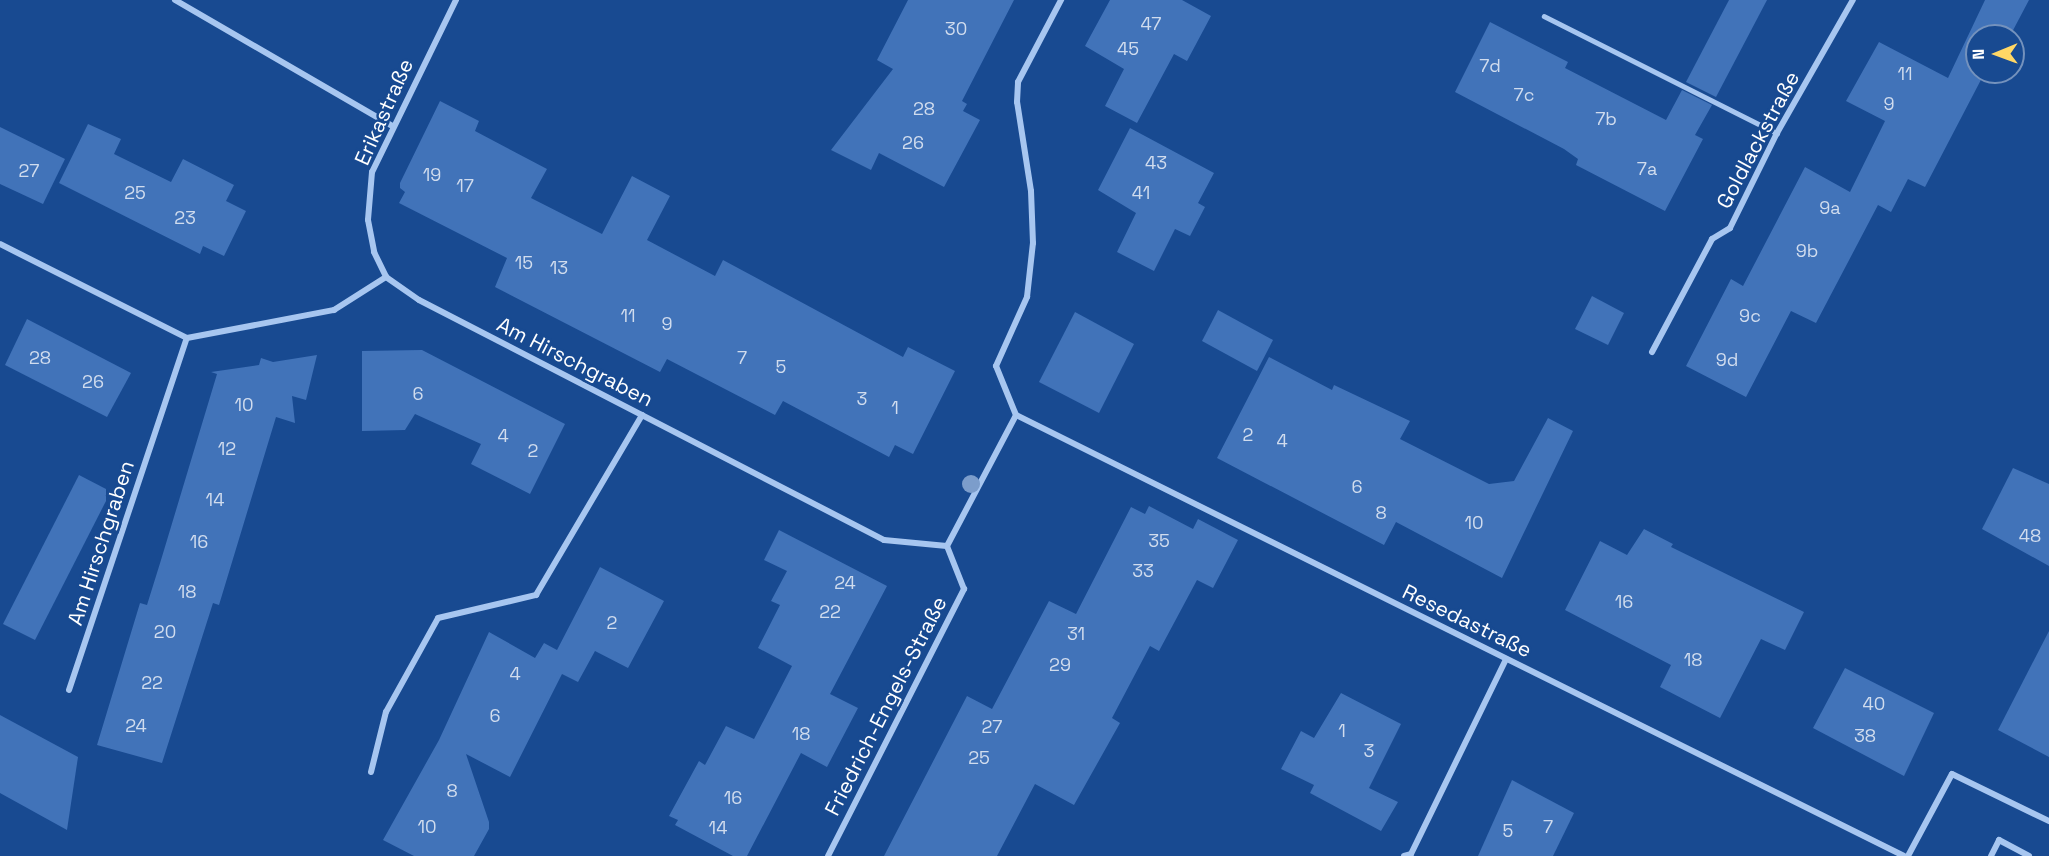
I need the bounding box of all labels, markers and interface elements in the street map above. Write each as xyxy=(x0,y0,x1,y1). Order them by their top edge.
house number: 47 xyxy=(1141,13,1161,35)
house number: 30 xyxy=(945,18,967,40)
north arrow xyxy=(1965,24,2025,84)
house number: 45 xyxy=(1117,38,1139,60)
text: N xyxy=(1968,49,1989,60)
street label: Erikastraße xyxy=(349,55,419,169)
house number: 7d xyxy=(1479,55,1501,77)
house number: 11 xyxy=(1897,63,1913,85)
street label: Goldlackstraße xyxy=(1711,67,1805,213)
house number: 7c xyxy=(1514,84,1534,106)
house number: 9 xyxy=(1883,93,1895,115)
house number: 28 xyxy=(913,98,935,120)
house number: 7b xyxy=(1595,108,1617,130)
house number: 26 xyxy=(902,132,924,154)
house number: 43 xyxy=(1145,152,1167,174)
house number: 7a xyxy=(1637,158,1657,180)
house number: 27 xyxy=(19,160,39,182)
house number: 19 xyxy=(423,164,441,186)
house number: 17 xyxy=(456,175,474,197)
house number: 25 xyxy=(124,182,146,204)
house number: 41 xyxy=(1132,182,1150,204)
house number: 9a xyxy=(1819,197,1841,219)
house number: 23 xyxy=(174,207,196,229)
house number: 9b xyxy=(1796,240,1818,262)
house number: 15 xyxy=(515,252,533,274)
house number: 13 xyxy=(550,257,568,279)
house number: 11 xyxy=(620,305,636,327)
house number: 9c xyxy=(1739,305,1761,327)
street label: Am Hirschgraben xyxy=(493,312,657,412)
house number: 9 xyxy=(661,313,673,335)
house number: 28 xyxy=(29,347,51,369)
house number: 7 xyxy=(737,347,747,369)
house number: 9d xyxy=(1716,349,1738,371)
house number: 5 xyxy=(776,356,786,378)
house number: 26 xyxy=(82,371,104,393)
house number: 6 xyxy=(412,383,424,405)
house number: 3 xyxy=(857,388,867,410)
house number: 10 xyxy=(234,394,254,416)
house number: 1 xyxy=(891,397,899,419)
house number: 2 xyxy=(1243,424,1253,446)
house number: 4 xyxy=(497,425,509,447)
house number: 4 xyxy=(1276,430,1288,452)
house number: 12 xyxy=(218,438,236,460)
house number: 2 xyxy=(528,440,538,462)
street label: Am Hirschgraben xyxy=(62,457,140,629)
house number: 6 xyxy=(1351,476,1363,498)
house number: 14 xyxy=(206,489,224,511)
house number: 8 xyxy=(1375,502,1387,524)
house number: 10 xyxy=(1464,512,1484,534)
house number: 48 xyxy=(2019,525,2041,547)
house number: 35 xyxy=(1148,530,1170,552)
house number: 16 xyxy=(190,531,208,553)
house number: 33 xyxy=(1132,560,1154,582)
house number: 24 xyxy=(834,572,856,594)
street label: Resedastraße xyxy=(1398,579,1536,663)
house number: 18 xyxy=(178,581,196,603)
house number: 16 xyxy=(1615,591,1633,613)
street label: Friedrich-Engels-Straße xyxy=(820,592,952,820)
house number: 22 xyxy=(819,601,841,623)
house number: 2 xyxy=(607,612,617,634)
house number: 20 xyxy=(154,621,176,643)
house number: 31 xyxy=(1067,623,1085,645)
house number: 18 xyxy=(1684,649,1702,671)
house number: 29 xyxy=(1049,654,1071,676)
house number: 4 xyxy=(509,663,521,685)
house number: 22 xyxy=(141,672,163,694)
house number: 40 xyxy=(1863,693,1885,715)
house number: 6 xyxy=(489,705,501,727)
house number: 24 xyxy=(125,715,147,737)
house number: 27 xyxy=(982,716,1002,738)
house number: 1 xyxy=(1338,720,1346,742)
house number: 18 xyxy=(792,723,810,745)
house number: 38 xyxy=(1854,725,1876,747)
house number: 3 xyxy=(1364,740,1374,762)
house number: 25 xyxy=(968,747,990,769)
house number: 8 xyxy=(446,780,458,802)
house number: 16 xyxy=(724,787,742,809)
house number: 10 xyxy=(417,816,437,838)
house number: 7 xyxy=(1543,816,1553,838)
house number: 14 xyxy=(709,817,727,839)
house number: 5 xyxy=(1503,820,1513,842)

